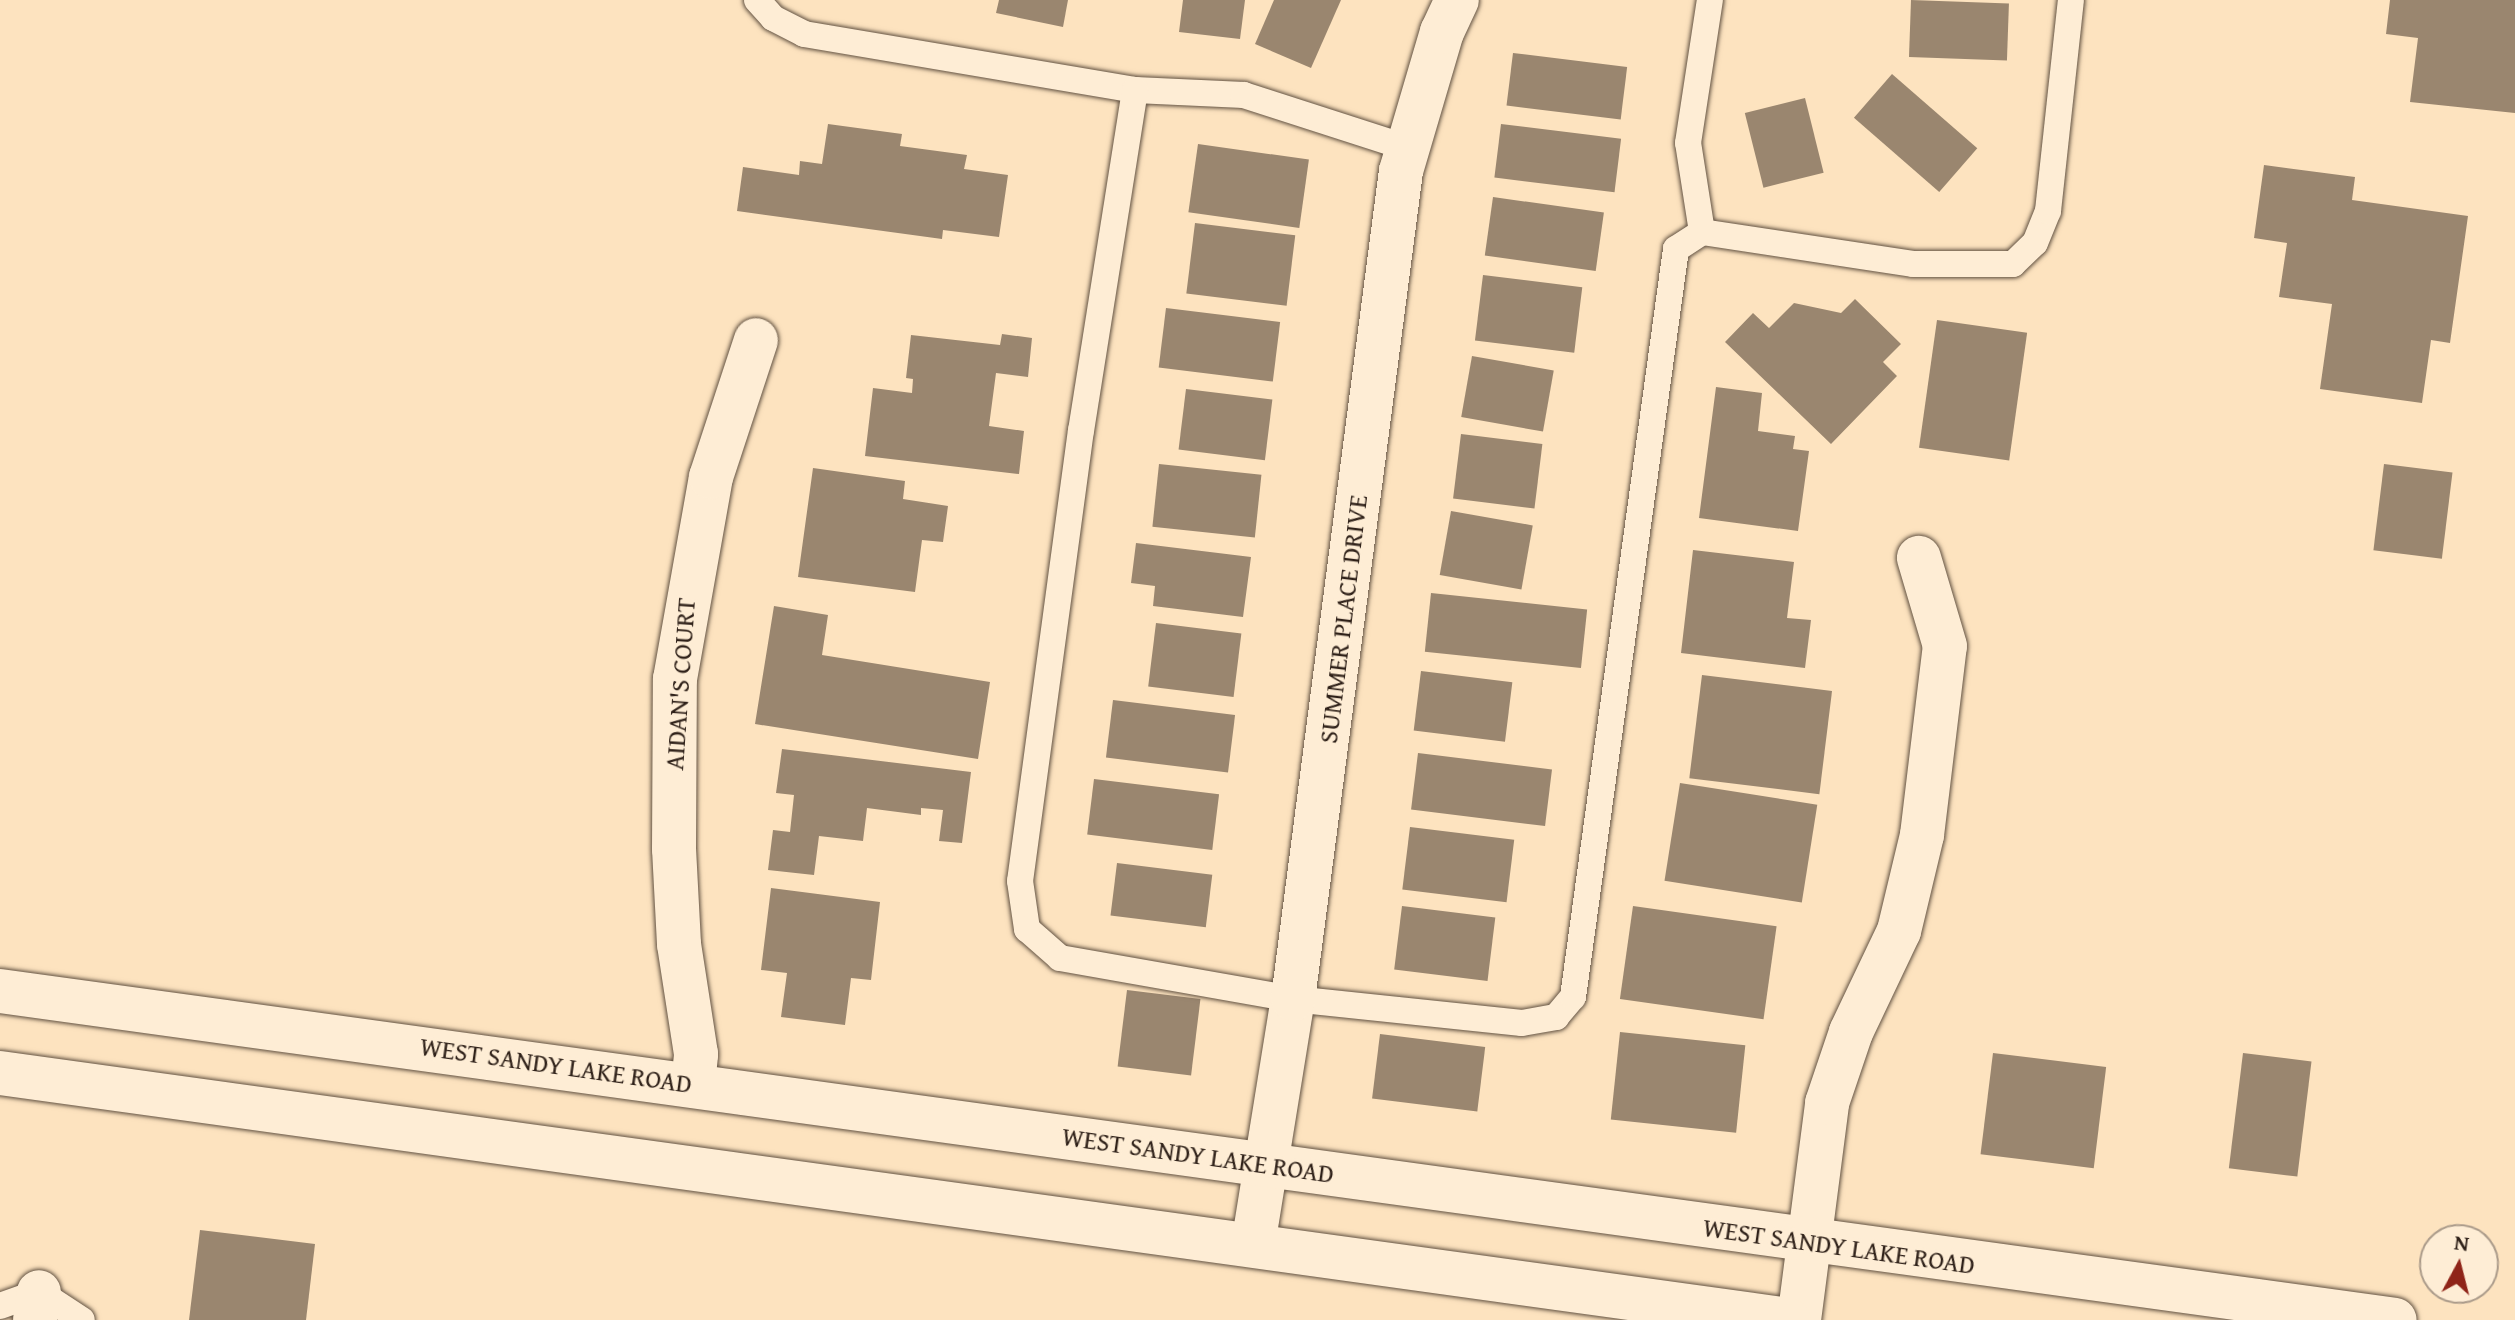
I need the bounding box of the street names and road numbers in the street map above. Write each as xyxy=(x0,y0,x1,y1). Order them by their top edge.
street label: SUMMER PLACE DRIVE xyxy=(1312,493,1374,745)
street label: AIDAN'S COURT xyxy=(658,597,702,771)
street label: WEST SANDY LAKE ROAD xyxy=(418,1030,694,1100)
street label: WEST SANDY LAKE ROAD xyxy=(1060,1120,1336,1190)
street label: WEST SANDY LAKE ROAD xyxy=(1701,1211,1977,1281)

